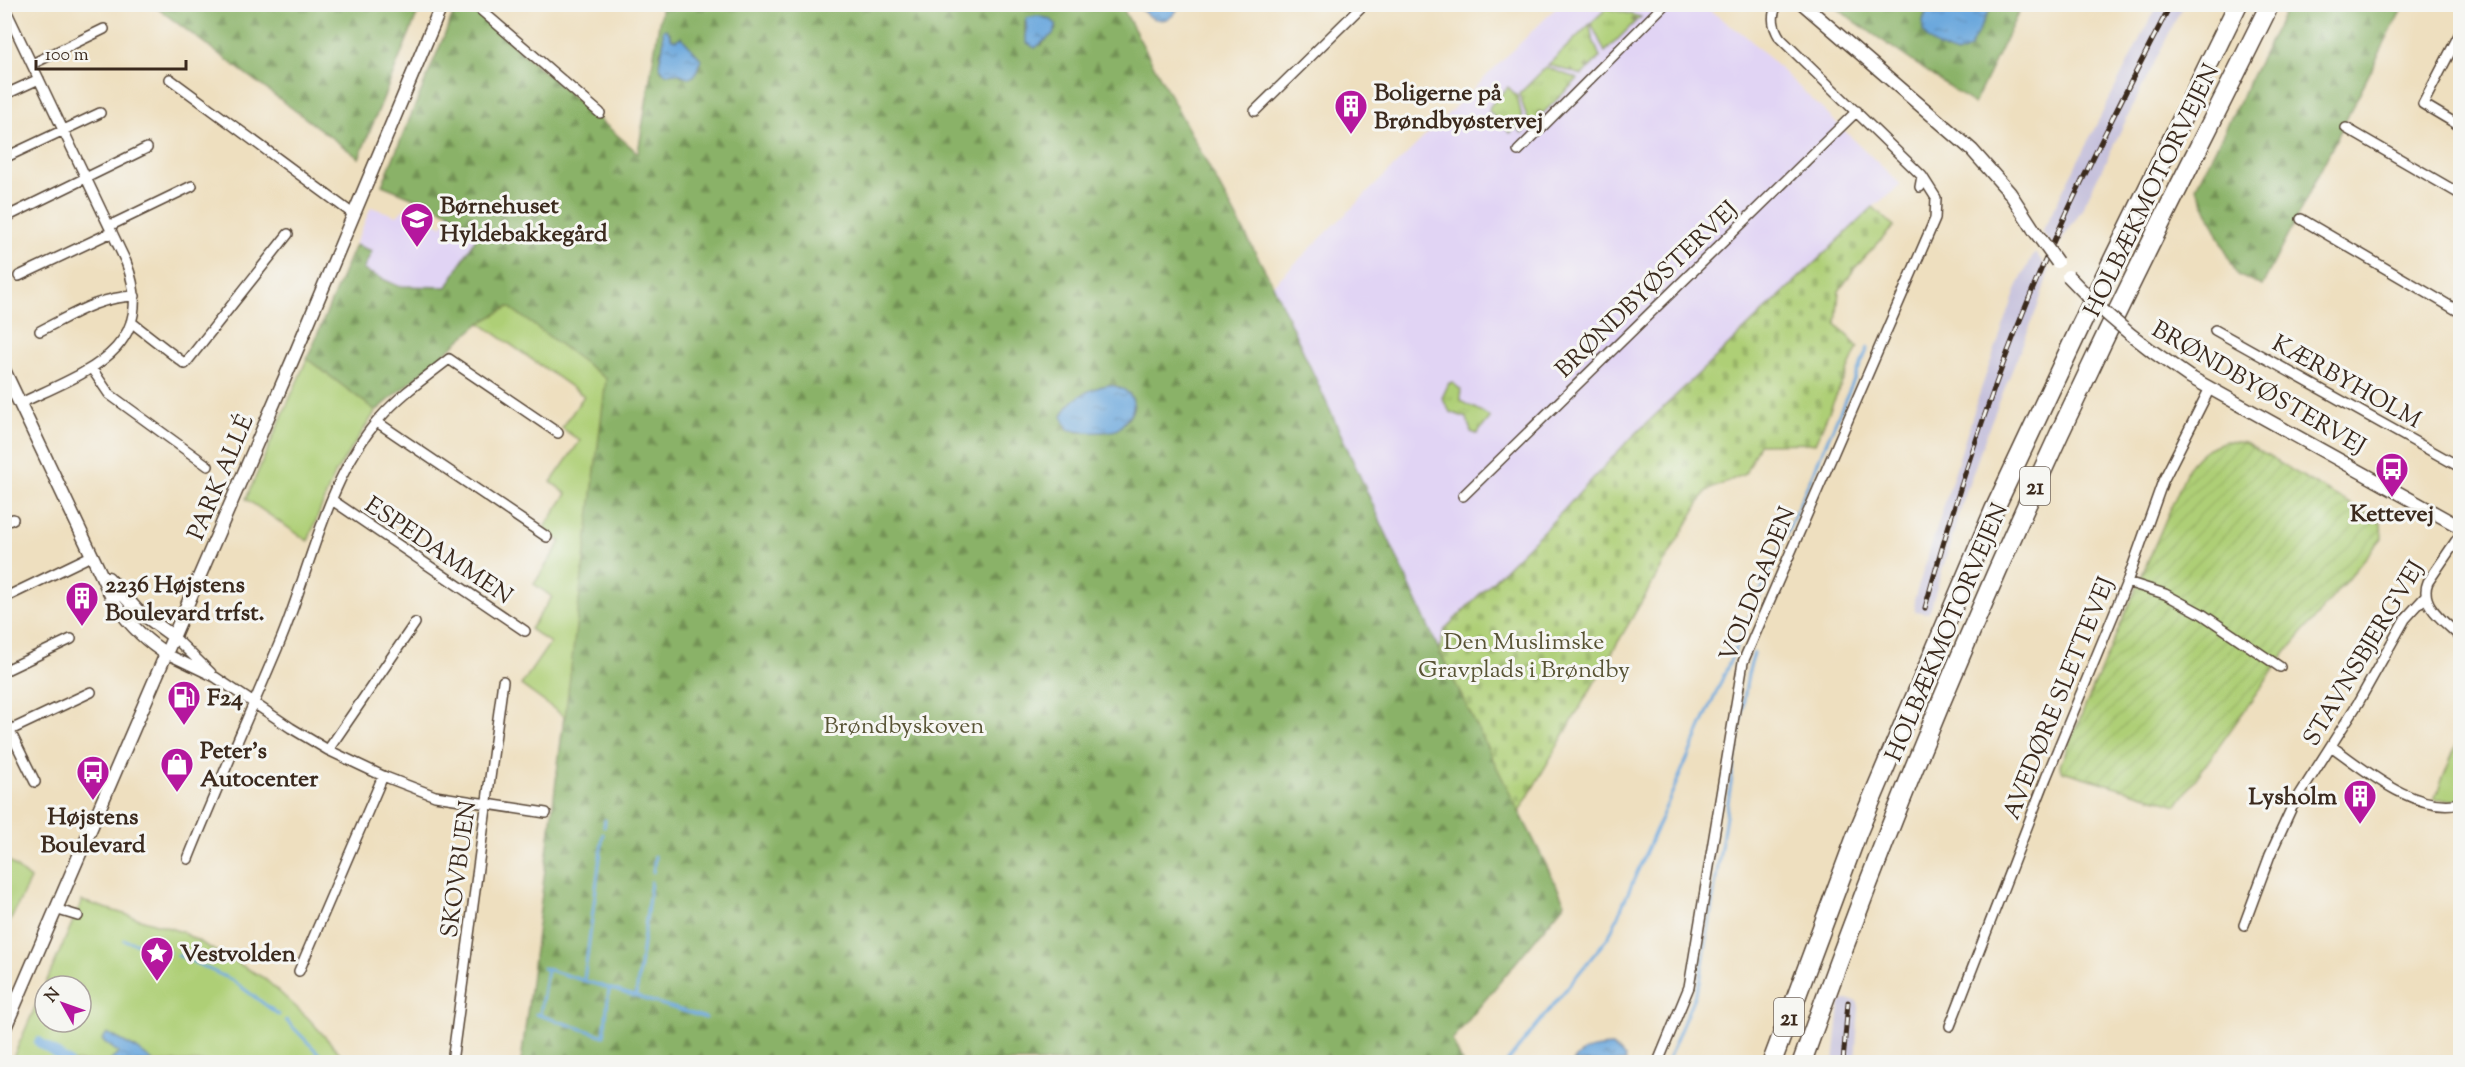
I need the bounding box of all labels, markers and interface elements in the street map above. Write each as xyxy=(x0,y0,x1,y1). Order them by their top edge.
scale bar xyxy=(36,33,186,71)
text: 100 m xyxy=(45,43,89,69)
street label: HOLBÆKMOTORVEJEN xyxy=(2077,59,2229,323)
place label: Boligerne på Brøndbyøstervej xyxy=(1374,77,1543,139)
building icon: Boligerne på Brøndbyøstervej xyxy=(1333,88,1369,135)
place label: Børnehuset Hyldebakkegård xyxy=(440,190,608,252)
street label: BRØNDBYØSTERVEJ xyxy=(1549,194,1746,387)
school or university icon: Børnehuset Hyldebakkegård xyxy=(399,201,435,248)
street label: BRØNDBYØSTERVEJ xyxy=(2145,314,2371,464)
street label: KÆRBYHOLM xyxy=(2265,328,2427,438)
street label: PARK ALLÉ xyxy=(180,409,264,546)
bus stop icon: Kettevej xyxy=(2374,451,2410,498)
road number: 21 xyxy=(2020,467,2050,505)
street label: ESPEDAMMEN xyxy=(357,489,519,614)
street label: HOLBÆKMOTORVEJEN xyxy=(1878,498,2018,767)
place label: Kettevej xyxy=(2350,498,2434,532)
street label: VOLDGADEN xyxy=(1712,502,1805,667)
street label: STAVNSBJERGVEJ xyxy=(2296,555,2434,753)
place label: 2236 Højstens Boulevard trfst. xyxy=(105,569,264,631)
street label: AVEDØRE SLETTEVEJ xyxy=(1996,572,2124,825)
building icon: 2236 Højstens Boulevard trfst. xyxy=(64,580,100,627)
park label: Den Muslimske Gravplads i Brøndby xyxy=(1418,626,1630,688)
fuel station icon: F24 xyxy=(166,679,202,726)
place label: F24 xyxy=(207,682,243,716)
park label: Brøndbyskoven xyxy=(823,710,985,744)
place label: Peter's Autocenter xyxy=(200,735,319,797)
shop icon: Peter's Autocenter xyxy=(159,746,195,793)
bus stop icon: Højstens Boulevard xyxy=(75,754,111,801)
building icon: Lysholm xyxy=(2342,778,2378,825)
place label: Lysholm xyxy=(2248,781,2337,815)
street label: SKOVBUEN xyxy=(434,798,486,940)
place label: Højstens Boulevard xyxy=(40,801,146,863)
place icon: Vestvolden xyxy=(139,935,175,982)
place label: Vestvolden xyxy=(180,938,297,972)
north arrow xyxy=(33,974,93,1034)
text: N xyxy=(41,984,66,1008)
road number: 21 xyxy=(1774,998,1804,1036)

